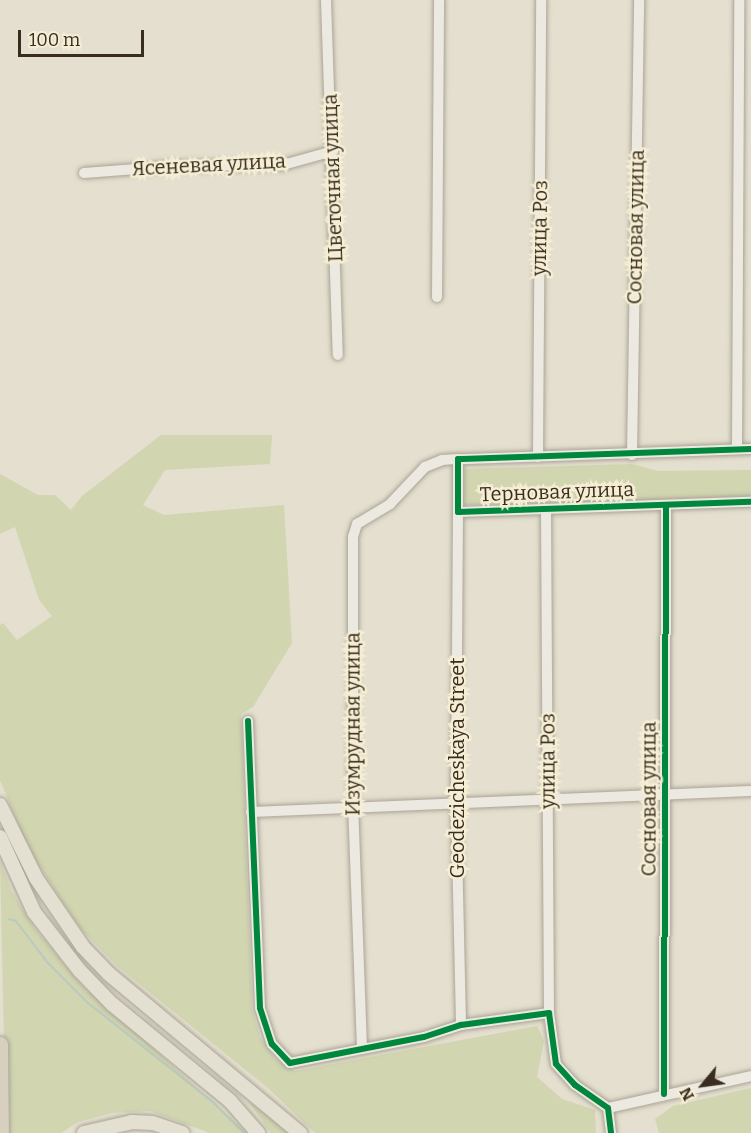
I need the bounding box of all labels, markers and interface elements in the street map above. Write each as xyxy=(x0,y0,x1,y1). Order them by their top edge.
scale bar xyxy=(21,18,147,56)
text: 100 m xyxy=(29,29,80,51)
street label: Цветочная улица xyxy=(318,93,348,263)
street label: Ясеневая улица xyxy=(131,149,287,181)
street label: Сосновая улица xyxy=(623,149,649,305)
street label: улица Роз xyxy=(527,180,553,276)
street label: Терновая улица xyxy=(479,477,635,507)
street label: Изумрудная улица xyxy=(341,632,365,816)
street label: Geodezicheskaya Street xyxy=(445,657,469,879)
street label: улица Роз xyxy=(536,713,560,809)
street label: Сосновая улица xyxy=(637,722,661,876)
north arrow xyxy=(673,1055,733,1115)
text: N xyxy=(676,1084,698,1104)

